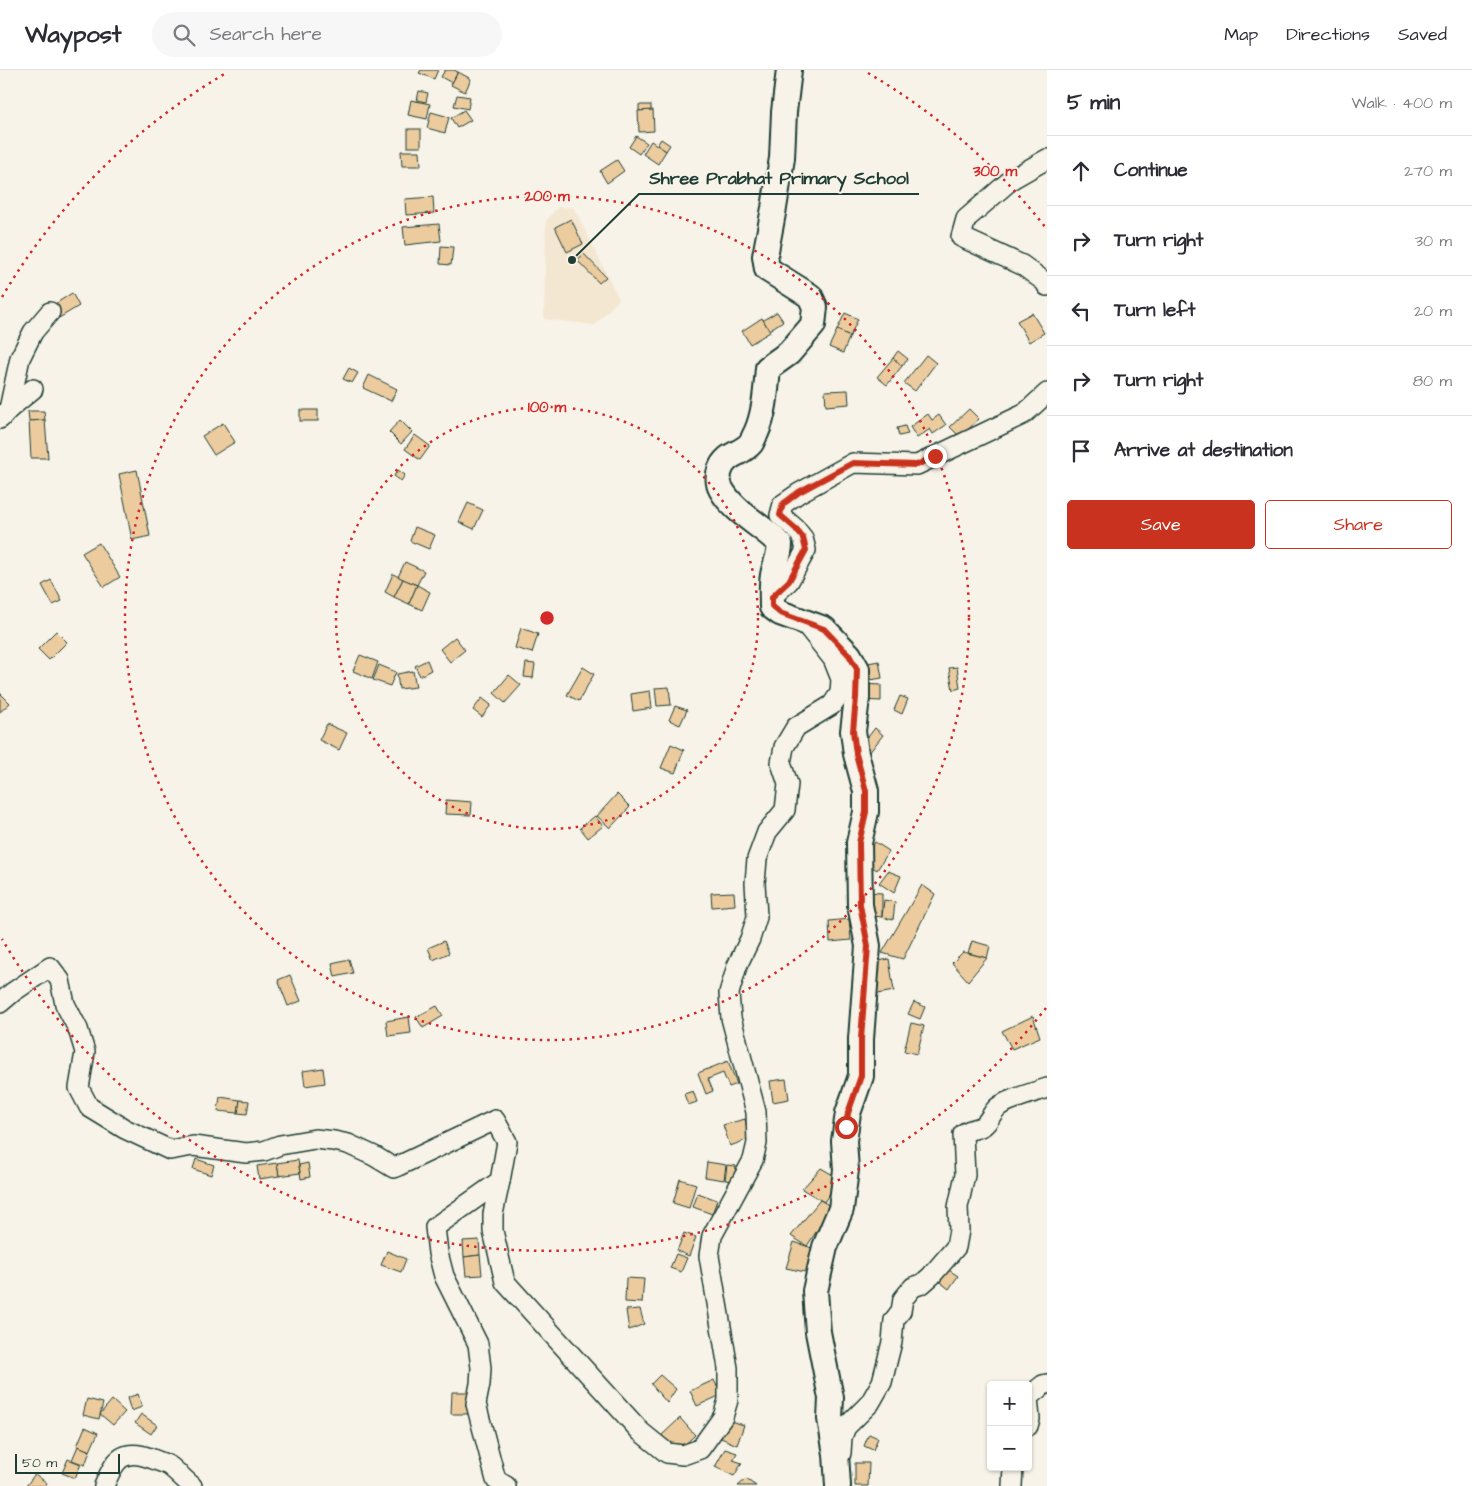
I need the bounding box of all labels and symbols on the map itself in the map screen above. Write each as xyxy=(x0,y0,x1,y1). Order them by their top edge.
callout: Shree Prabhat Primary School xyxy=(639,161,919,194)
text: 300 m xyxy=(972,161,1017,182)
text: Shree Prabhat Primary School xyxy=(648,166,909,192)
text: 200 m xyxy=(523,186,570,207)
text: 100 m xyxy=(528,397,567,418)
route end xyxy=(924,445,947,468)
centre of rings xyxy=(538,609,556,627)
route start xyxy=(835,1116,858,1139)
scale bar xyxy=(15,1451,120,1474)

